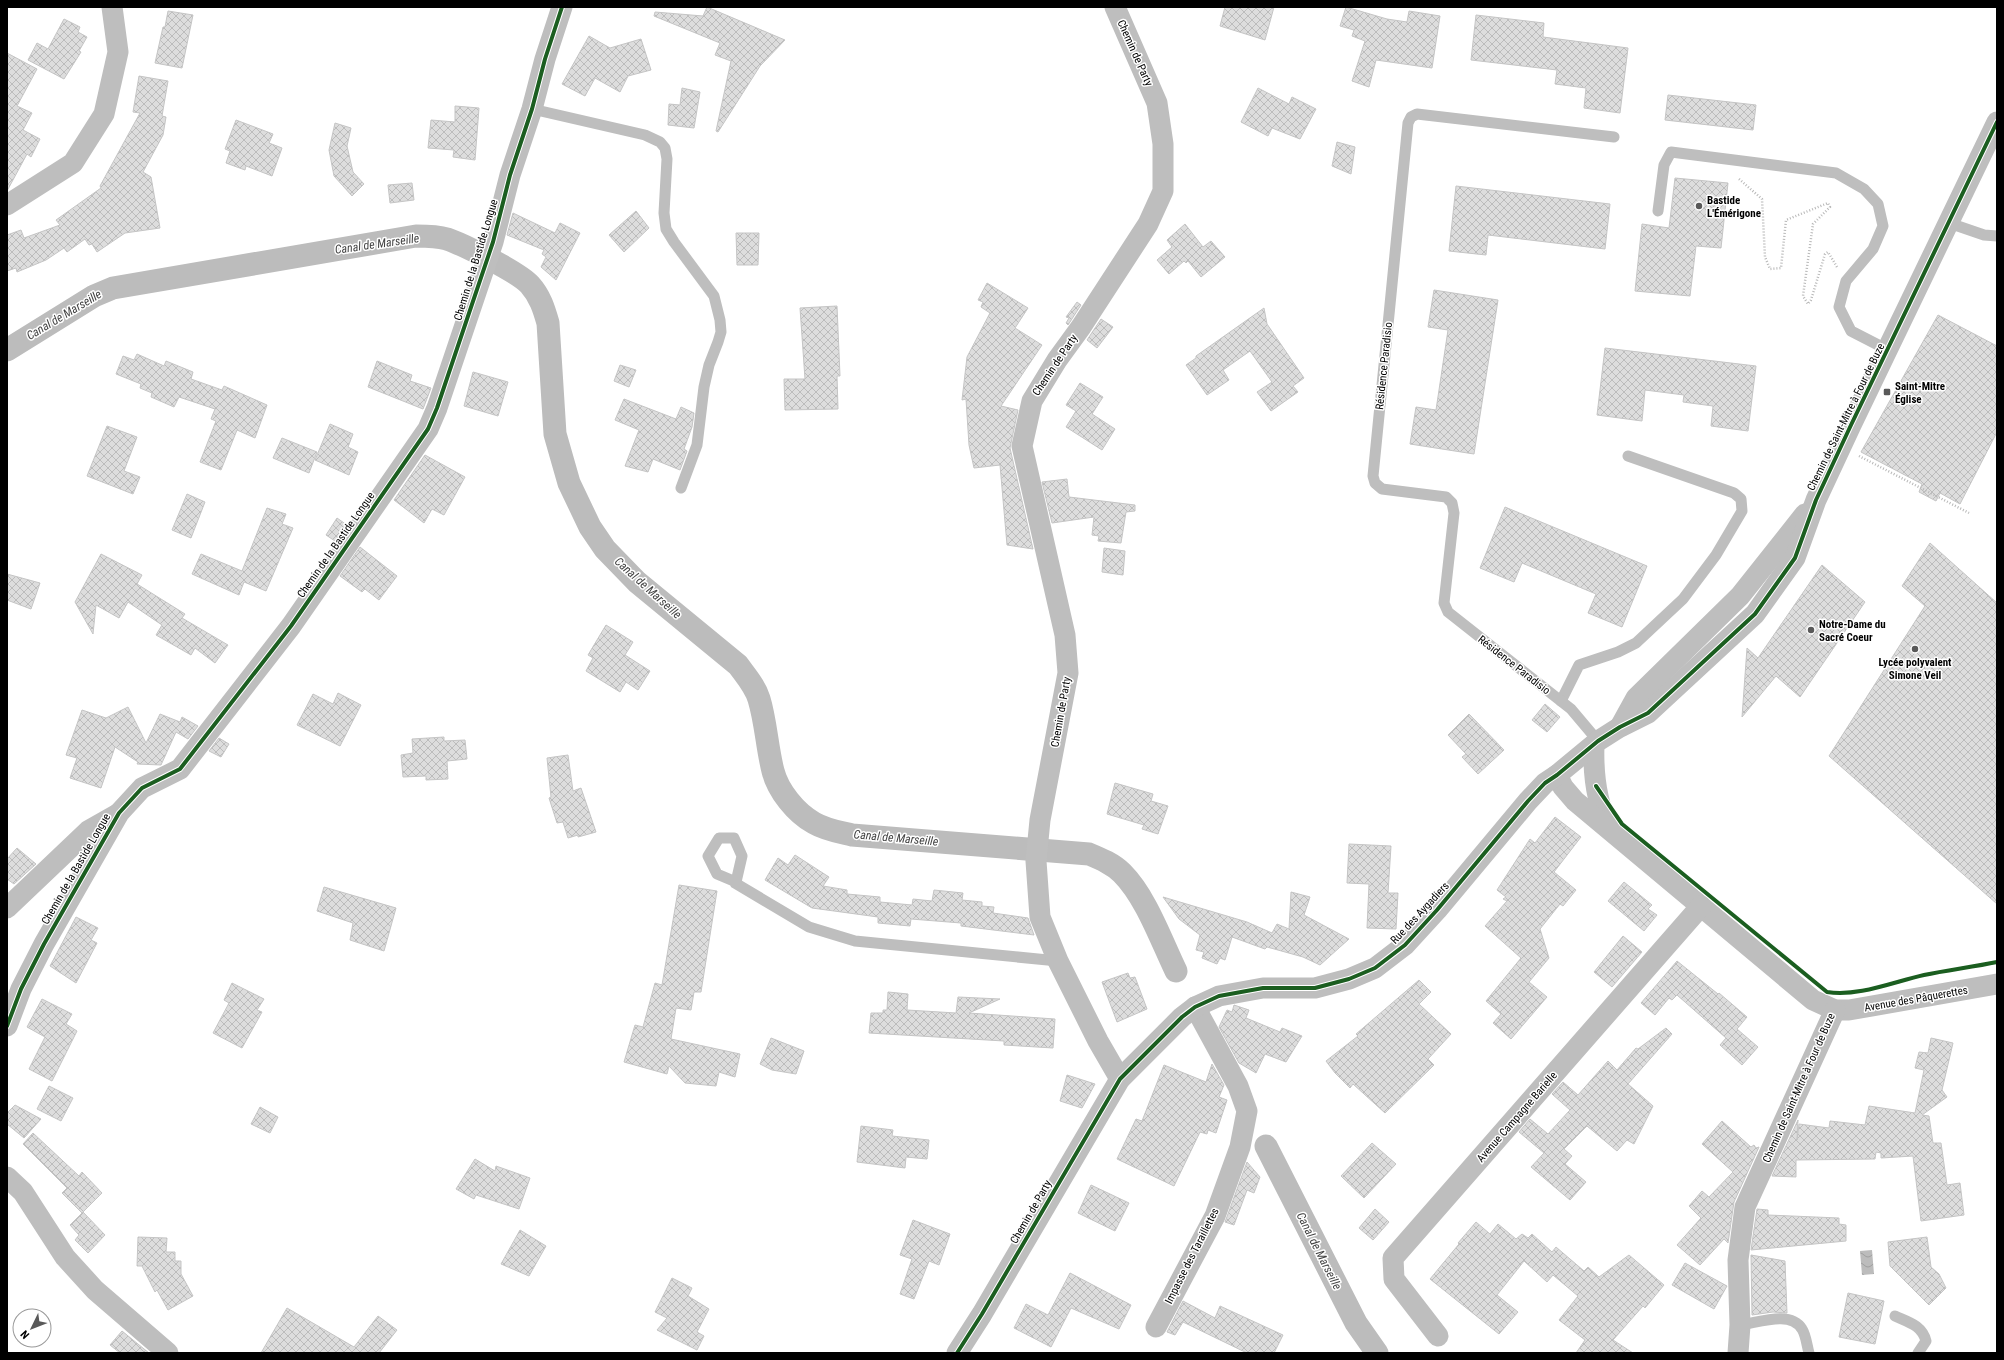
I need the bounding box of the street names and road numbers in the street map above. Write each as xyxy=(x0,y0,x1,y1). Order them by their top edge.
street label: Chemin de Party xyxy=(1115,18,1156,89)
street label: Chemin de la Bastide Longue xyxy=(451,198,501,322)
street label: Résidence Paradisio xyxy=(1373,321,1395,410)
street label: Chemin de Party xyxy=(1030,331,1081,398)
street label: Chemin de Saint-Mitre à Four de Buze xyxy=(1805,341,1887,493)
street label: Chemin de la Bastide Longue xyxy=(295,490,377,600)
street label: Résidence Paradisio xyxy=(1475,633,1553,698)
street label: Chemin de Party xyxy=(1048,675,1074,748)
street label: Chemin de la Bastide Longue xyxy=(39,811,113,927)
street label: Rue des Aygadiers xyxy=(1388,879,1452,947)
street label: Avenue des Pâquerettes xyxy=(1863,984,1969,1014)
street label: Chemin de Saint-Mitre à Four de Buze xyxy=(1760,1011,1838,1165)
street label: Avenue Campagne Barielle xyxy=(1474,1069,1560,1165)
street label: Chemin de Party xyxy=(1008,1178,1055,1246)
street label: Impasse des Taraillettes xyxy=(1162,1206,1222,1306)

